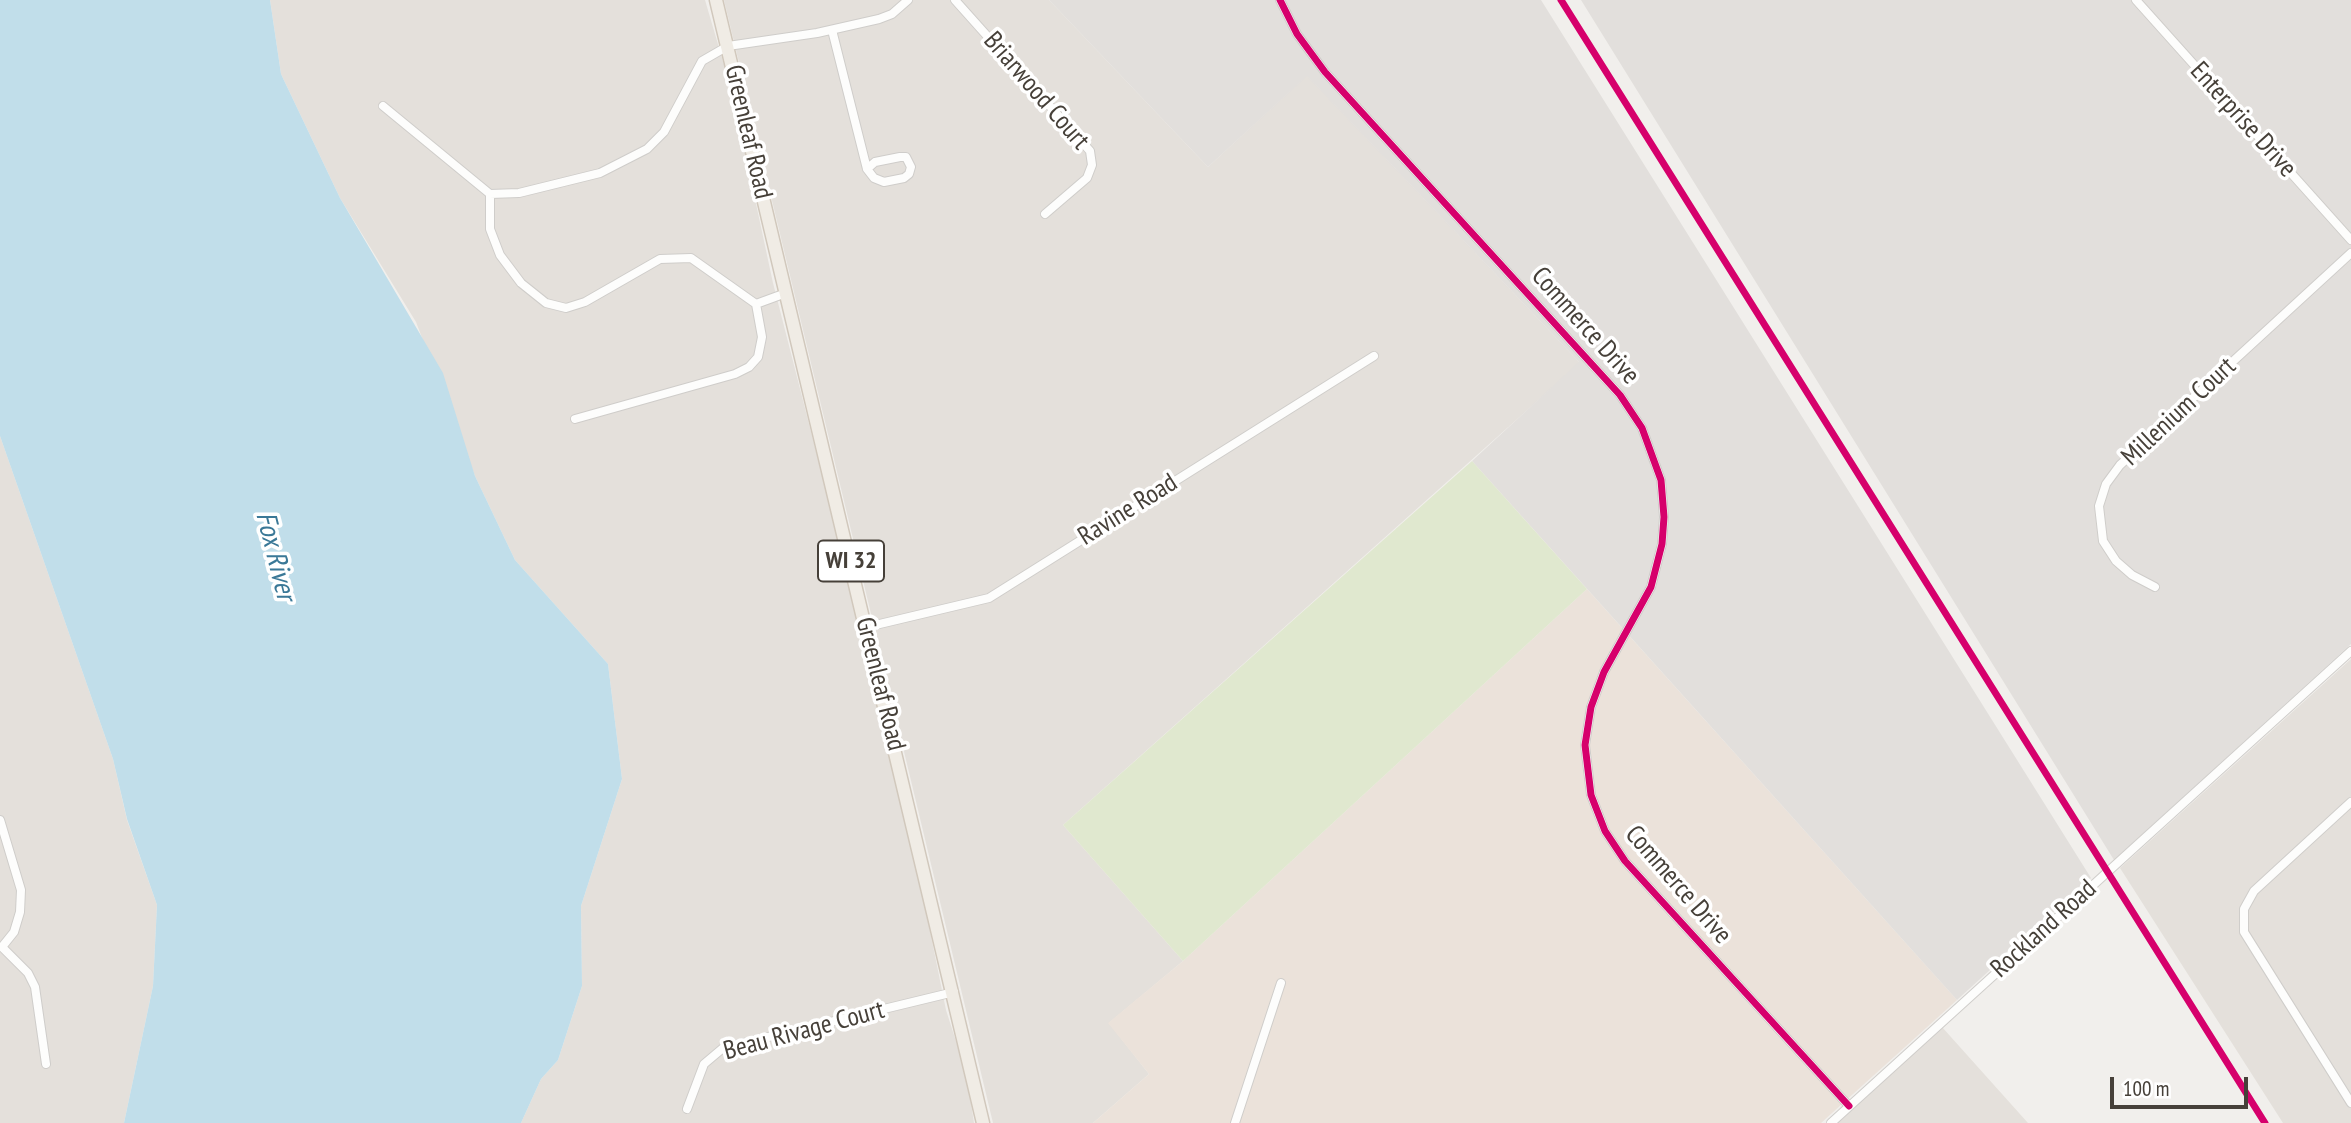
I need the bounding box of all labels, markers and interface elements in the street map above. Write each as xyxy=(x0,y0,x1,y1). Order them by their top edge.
street label: Briarwood Court xyxy=(977,26,1095,156)
street label: Enterprise Drive xyxy=(2183,56,2303,184)
street label: Greenleaf Road xyxy=(717,62,779,202)
street label: Commerce Drive xyxy=(1524,261,1646,391)
street label: Millenium Court xyxy=(2116,351,2242,473)
street label: Ravine Road xyxy=(1073,467,1183,553)
water label: Fox River xyxy=(248,508,302,604)
road number: WI 32 xyxy=(818,540,884,582)
street label: Greenleaf Road xyxy=(848,614,912,754)
street label: Commerce Drive xyxy=(1618,820,1738,950)
street label: Rockland Road xyxy=(1985,874,2103,984)
street label: Beau Rivage Court xyxy=(720,995,888,1067)
scale bar xyxy=(2113,1064,2251,1108)
text: 100 m xyxy=(2123,1075,2169,1102)

